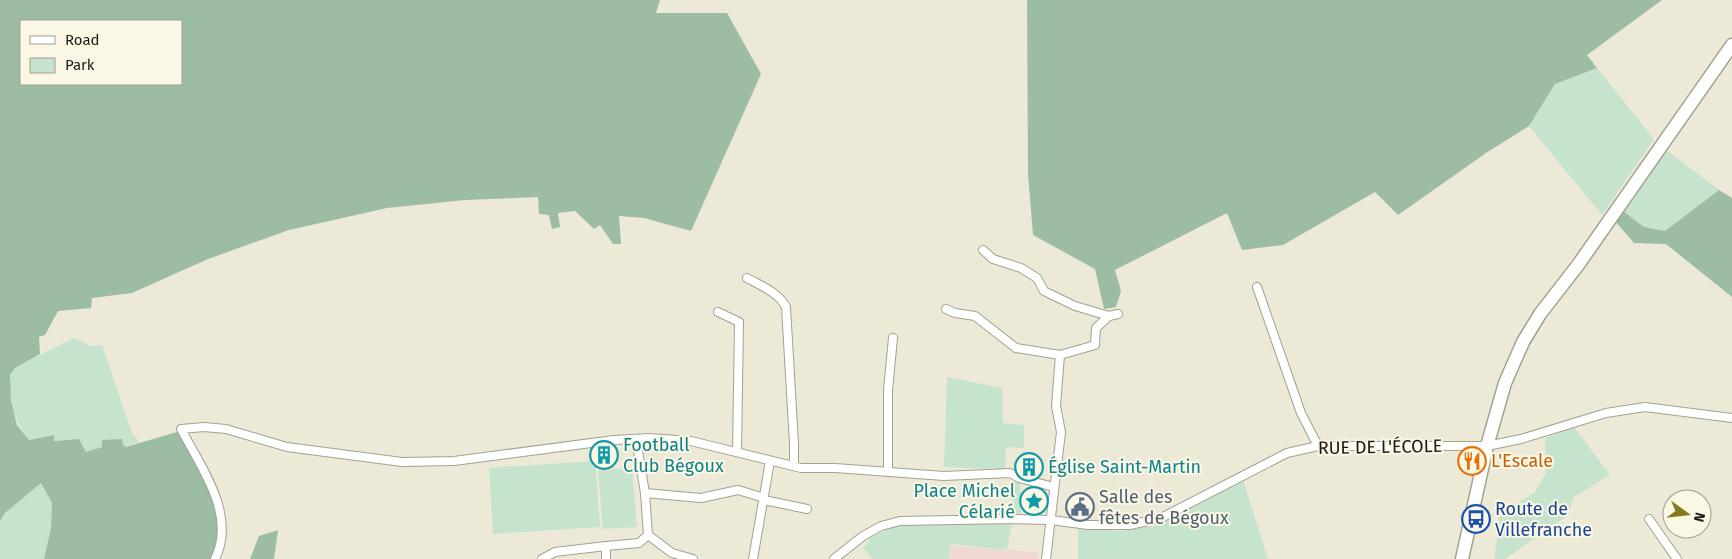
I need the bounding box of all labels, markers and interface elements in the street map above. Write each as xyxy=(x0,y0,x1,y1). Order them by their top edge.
legend xyxy=(20,20,182,85)
text: Road xyxy=(65,31,100,49)
text: Park xyxy=(65,56,95,74)
place label: Football Club Bégoux xyxy=(623,434,724,477)
street label: RUE DE L'ÉCOLE xyxy=(1318,434,1442,459)
building icon: Football Club Bégoux xyxy=(589,440,619,470)
restaurant icon: L'Escale xyxy=(1457,446,1487,476)
place label: L'Escale xyxy=(1491,450,1553,472)
building icon: Église Saint-Martin xyxy=(1014,452,1044,482)
place label: Église Saint-Martin xyxy=(1048,455,1201,478)
place label: Place Michel Célarié xyxy=(914,480,1015,523)
place icon: Place Michel Célarié xyxy=(1019,486,1049,516)
place label: Salle des fêtes de Bégoux xyxy=(1099,486,1229,529)
north arrow xyxy=(1662,489,1712,539)
public building icon: Salle des fêtes de Bégoux xyxy=(1065,492,1095,522)
place label: Route de Villefranche xyxy=(1495,498,1592,541)
bus stop icon: Route de Villefranche xyxy=(1461,504,1491,534)
text: N xyxy=(1690,511,1708,524)

